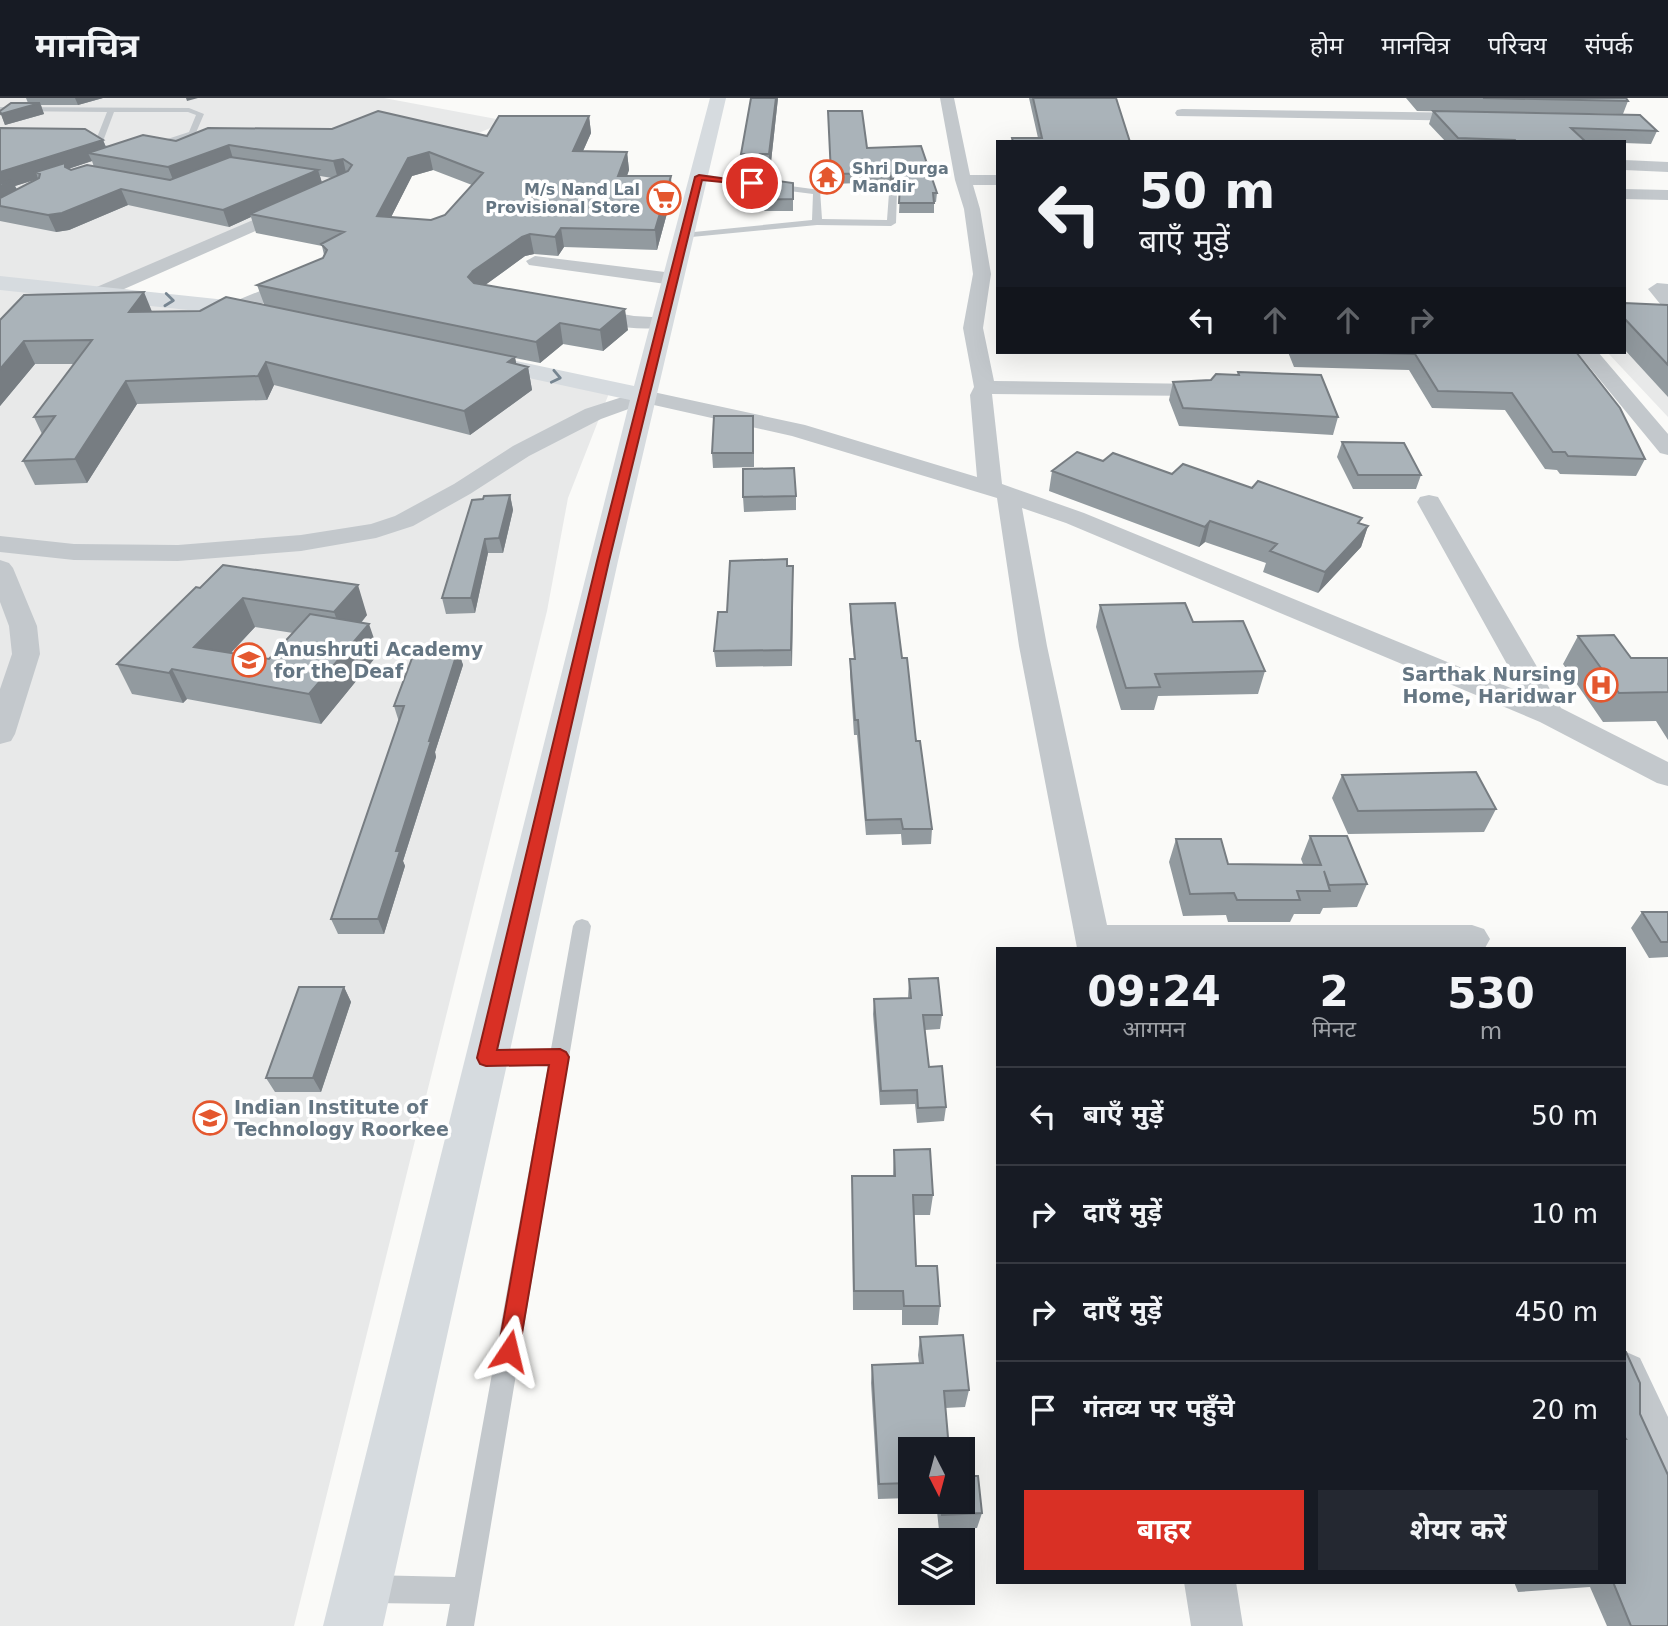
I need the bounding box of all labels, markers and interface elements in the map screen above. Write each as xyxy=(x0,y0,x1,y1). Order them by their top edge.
text: मानचित्र xyxy=(35,26,139,65)
text: होम xyxy=(1310,32,1343,60)
text: मानचित्र xyxy=(1381,32,1450,60)
text: परिचय xyxy=(1488,32,1547,60)
text: संपर्क xyxy=(1585,32,1633,60)
pin xyxy=(722,153,782,213)
temple icon: Shri Durga Mandir xyxy=(808,158,846,196)
place label: Shri Durga Mandir xyxy=(852,159,949,196)
text: 50 m xyxy=(1139,163,1275,220)
icon: arrive xyxy=(733,164,771,202)
icon: left xyxy=(1024,168,1115,259)
supermarket icon: M/s Nand Lal Provisional Store xyxy=(645,179,683,217)
place label: M/s Nand Lal Provisional Store xyxy=(485,180,640,217)
text: बाएँ मुड़ें xyxy=(1139,222,1230,260)
one-way arrow xyxy=(163,293,175,308)
icon: left xyxy=(1183,301,1221,339)
icon: ahead xyxy=(1256,301,1294,339)
icon: ahead xyxy=(1329,301,1367,339)
icon: right xyxy=(1402,301,1440,339)
one-way arrow xyxy=(550,368,562,383)
place label: Anushruti Academy for the Deaf xyxy=(274,638,484,682)
school or university icon: Anushruti Academy for the Deaf xyxy=(230,641,268,679)
place label: Sarthak Nursing Home, Haridwar xyxy=(1402,663,1577,707)
hospital icon: Sarthak Nursing Home, Haridwar xyxy=(1582,666,1620,704)
text: 09:24 xyxy=(1087,967,1221,1016)
text: 2 xyxy=(1319,967,1349,1016)
text: 530 xyxy=(1447,969,1535,1018)
text: आगमन xyxy=(1122,1016,1185,1042)
text: मिनट xyxy=(1312,1016,1356,1042)
text: m xyxy=(1480,1018,1502,1044)
place label: Indian Institute of Technology Roorkee xyxy=(234,1096,449,1140)
icon: left xyxy=(1024,1097,1062,1135)
school or university icon: Indian Institute of Technology Roorkee xyxy=(191,1099,229,1137)
text: बाएँ मुड़ें xyxy=(1083,1099,1163,1129)
text: 50 m xyxy=(1531,1101,1598,1131)
icon: right xyxy=(1024,1195,1062,1233)
text: दाएँ मुड़ें xyxy=(1083,1197,1162,1227)
text: 10 m xyxy=(1531,1199,1598,1229)
icon: right xyxy=(1024,1293,1062,1331)
text: दाएँ मुड़ें xyxy=(1083,1295,1162,1325)
text: 450 m xyxy=(1515,1297,1598,1327)
position arrow xyxy=(472,1314,546,1388)
icon: arrive xyxy=(1024,1391,1062,1429)
text: गंतव्य पर पहुँचे xyxy=(1083,1393,1235,1423)
text: 20 m xyxy=(1531,1395,1598,1425)
north arrow xyxy=(898,1437,975,1514)
map controls xyxy=(898,1437,975,1605)
button: बाहर xyxy=(1024,1490,1304,1570)
button: शेयर करें xyxy=(1318,1490,1598,1570)
button: layers xyxy=(898,1528,975,1605)

